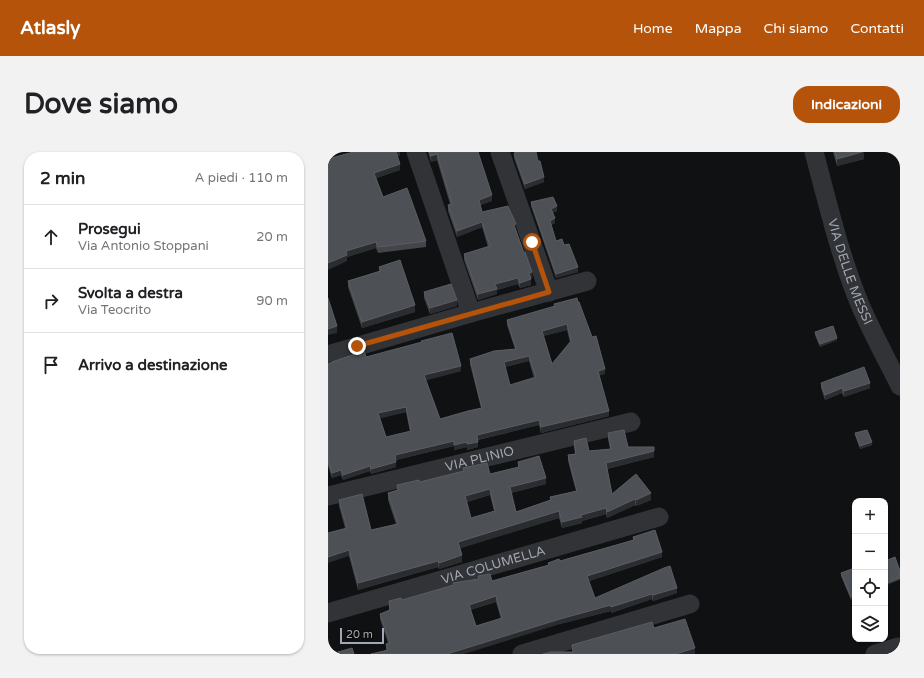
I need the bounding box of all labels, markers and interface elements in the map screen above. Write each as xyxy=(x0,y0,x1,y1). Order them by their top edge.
text: Atlasly xyxy=(20,17,80,39)
text: Home xyxy=(633,20,673,37)
text: Mappa xyxy=(695,20,742,37)
text: Chi siamo xyxy=(764,20,828,37)
text: Contatti xyxy=(850,20,904,37)
button: Indicazioni xyxy=(793,86,900,123)
text: Dove siamo xyxy=(24,87,178,121)
text: 2 min xyxy=(40,168,85,189)
text: A piedi · 110 m xyxy=(195,170,288,186)
street label: VIA DELLE MESSI xyxy=(824,217,876,327)
text: Prosegui xyxy=(78,220,141,238)
icon: ahead xyxy=(40,226,62,248)
text: 20 m xyxy=(256,229,288,245)
route start xyxy=(523,233,541,251)
text: Via Antonio Stoppani xyxy=(78,238,209,254)
text: Svolta a destra xyxy=(78,284,183,302)
icon: right xyxy=(40,290,62,312)
text: 90 m xyxy=(256,293,288,309)
text: Via Teocrito xyxy=(78,302,151,318)
route end xyxy=(348,337,366,355)
icon: arrive xyxy=(40,354,62,376)
text: Arrivo a destinazione xyxy=(78,356,228,374)
street label: VIA PLINIO xyxy=(443,443,516,475)
map controls xyxy=(852,498,888,642)
button: + xyxy=(852,498,888,534)
button: − xyxy=(852,534,888,570)
street label: VIA COLUMELLA xyxy=(439,542,547,588)
button: locate xyxy=(852,570,888,606)
button: layers xyxy=(852,606,888,642)
scale bar xyxy=(340,626,384,645)
text: 20 m xyxy=(346,628,373,641)

